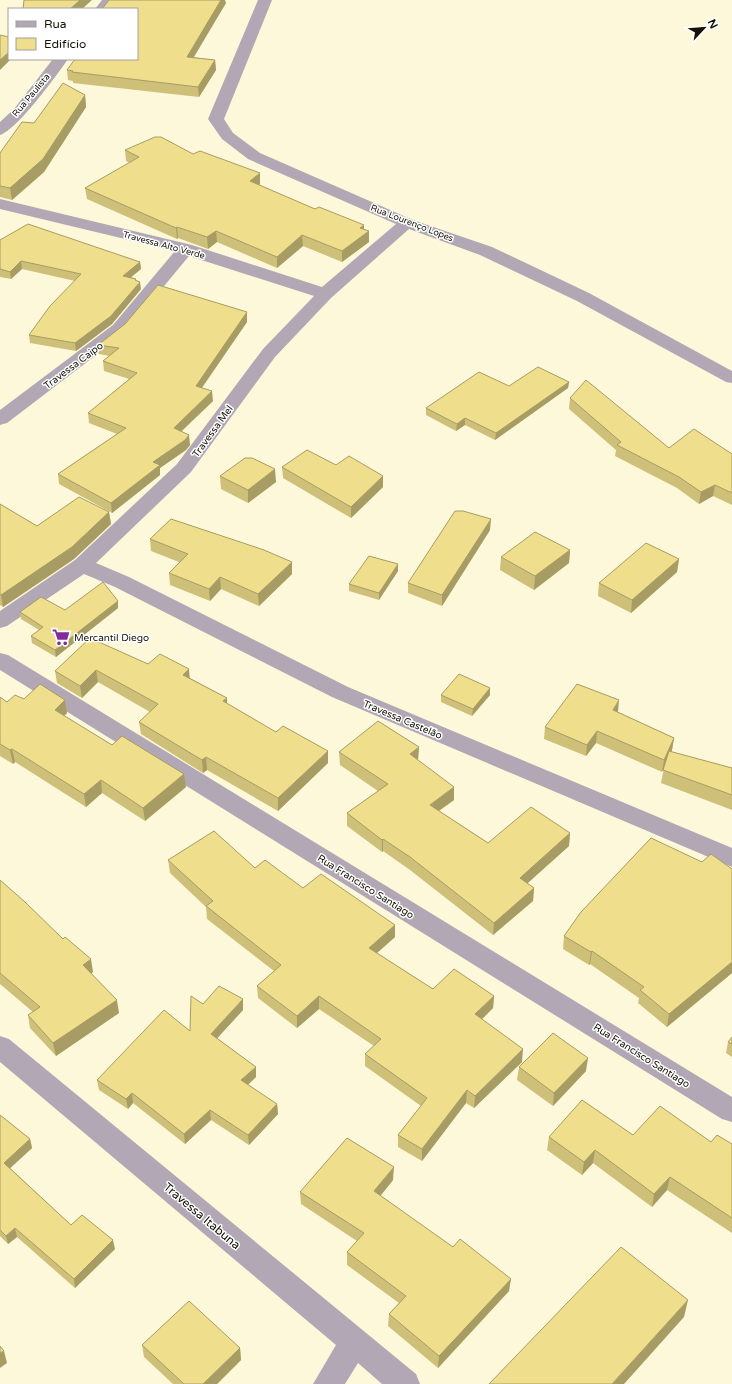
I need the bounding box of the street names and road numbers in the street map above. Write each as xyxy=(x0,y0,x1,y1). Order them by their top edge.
street label: Rua Paulista xyxy=(10,72,53,119)
street label: Rua Lourenço Lopes xyxy=(369,203,455,244)
street label: Travessa Alto Verde xyxy=(122,229,206,262)
street label: Travessa Caipo xyxy=(42,340,106,392)
street label: Travessa Mel xyxy=(190,403,236,460)
street label: Travessa Castelão xyxy=(361,698,444,742)
street label: Rua Francisco Santiago xyxy=(315,852,416,921)
street label: Rua Francisco Santiago xyxy=(591,1021,692,1090)
street label: Travessa Itabuna xyxy=(161,1180,243,1252)

